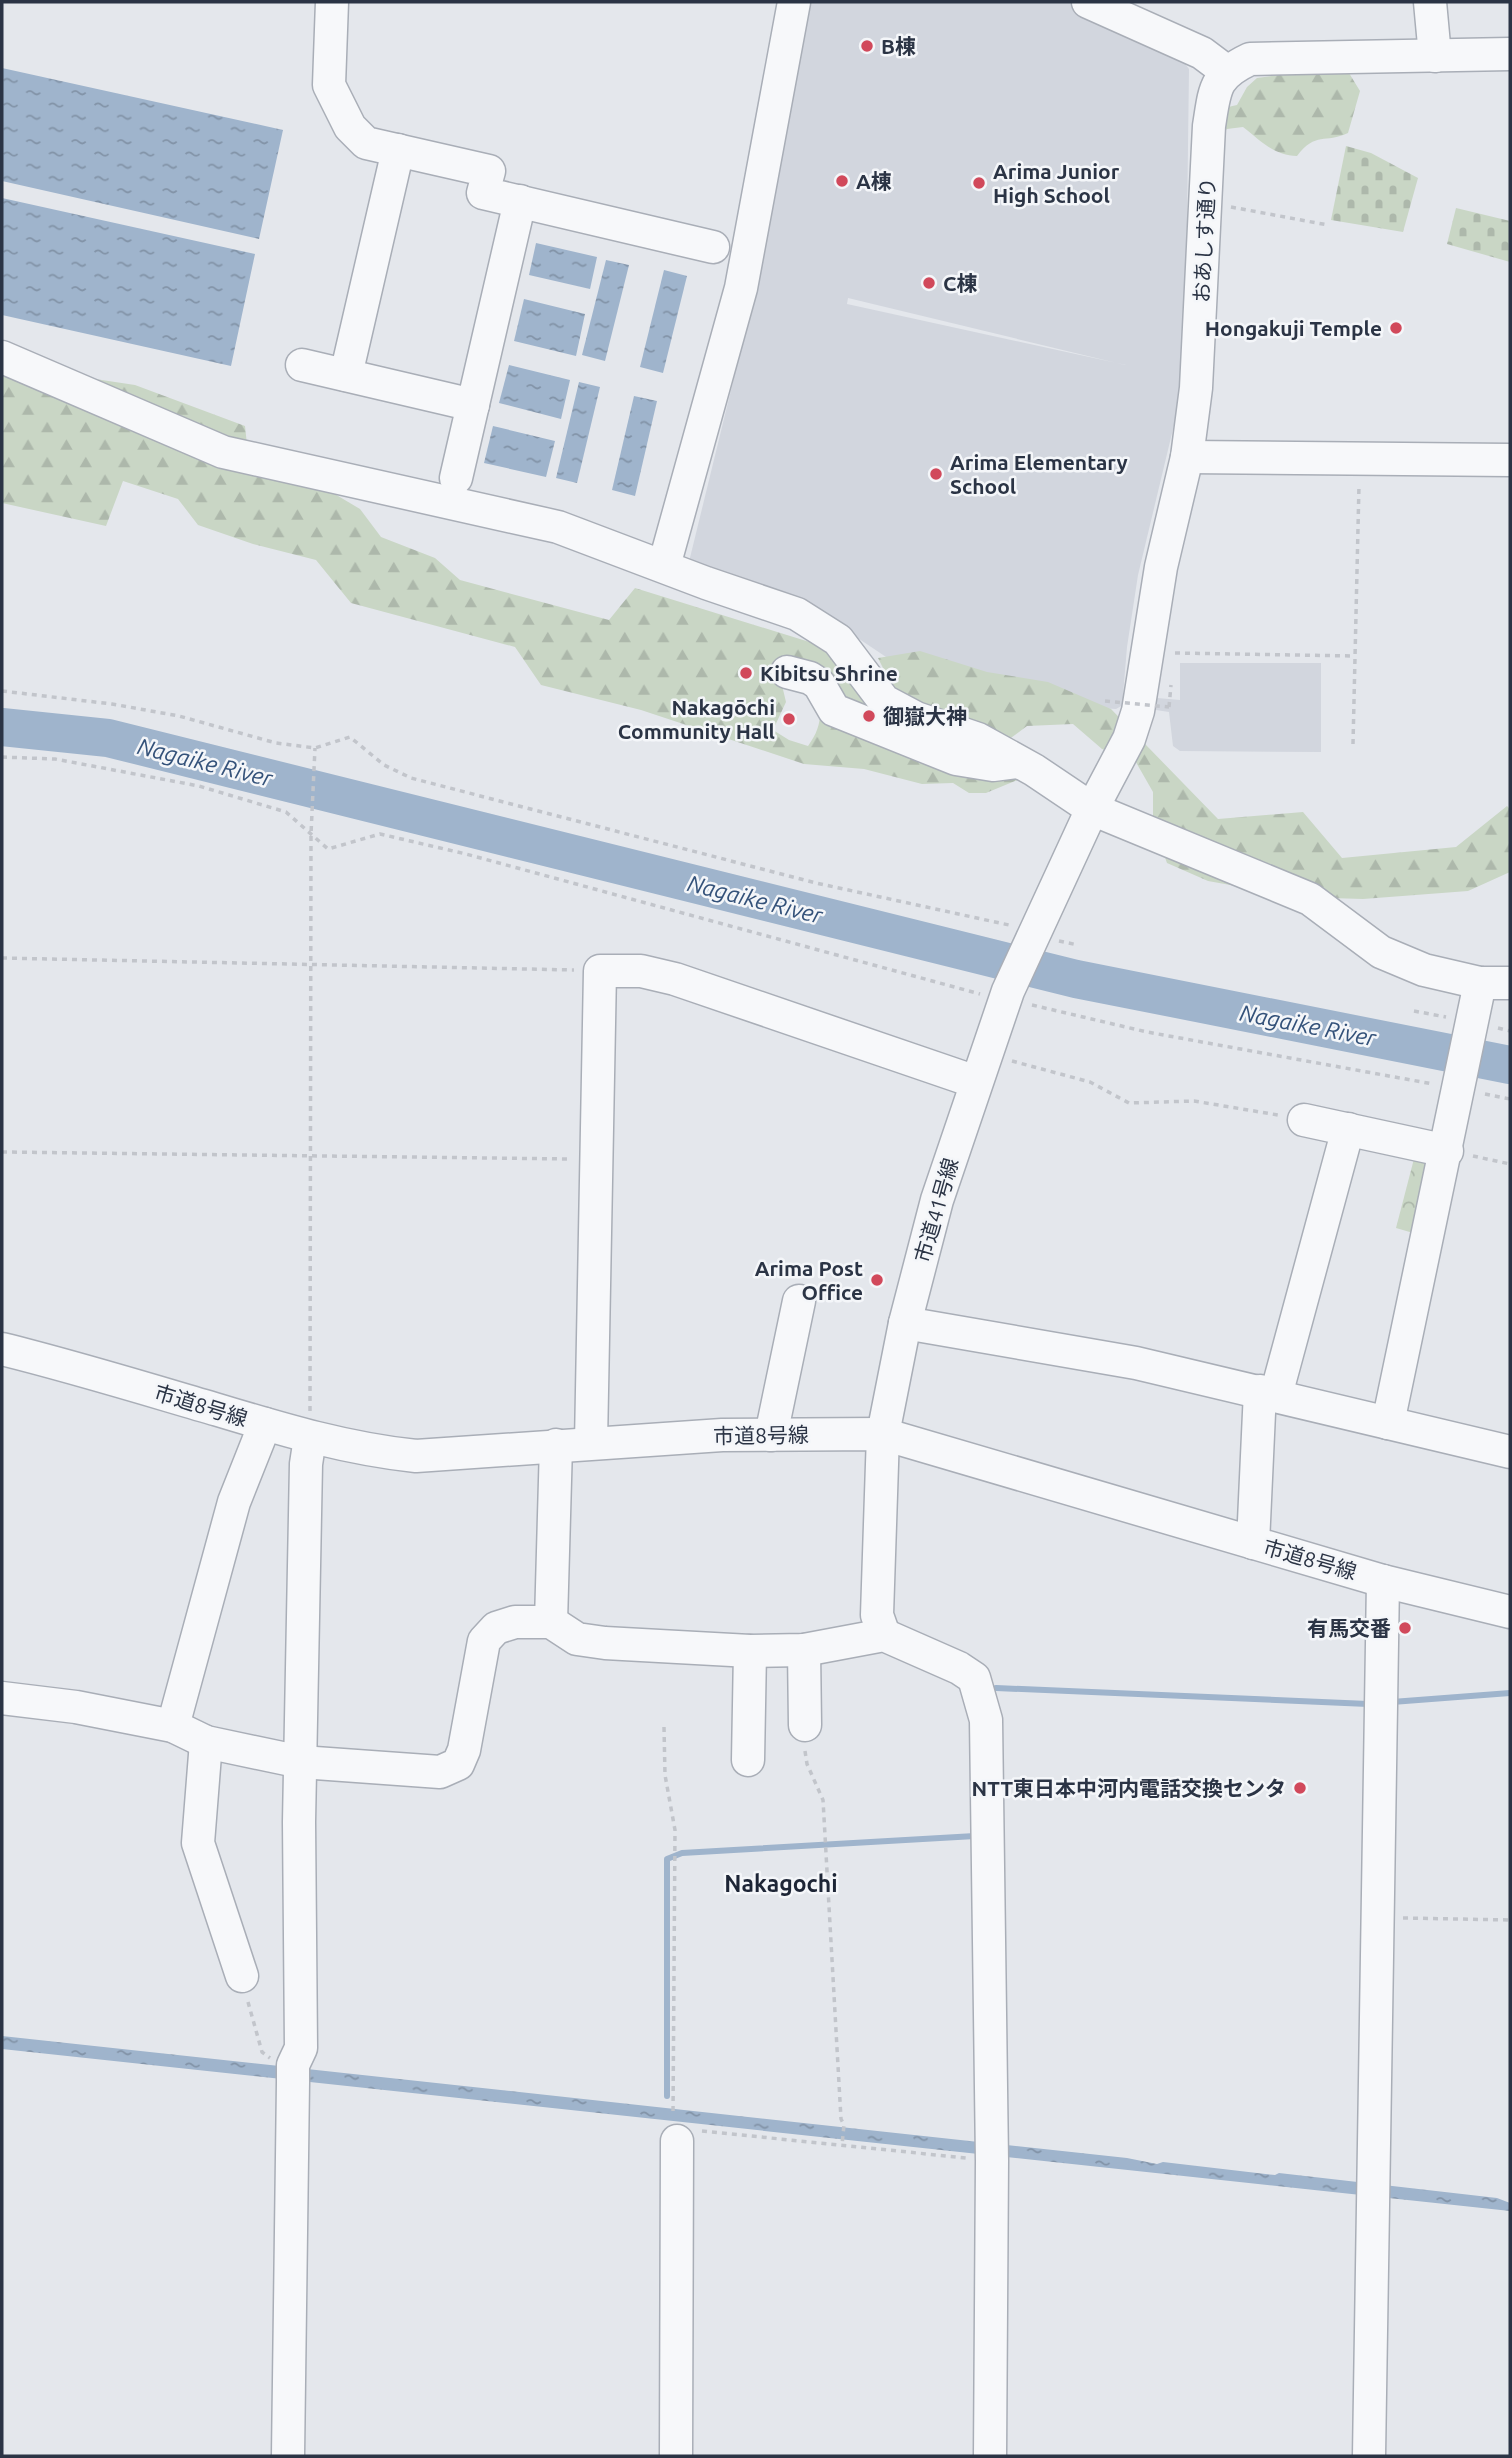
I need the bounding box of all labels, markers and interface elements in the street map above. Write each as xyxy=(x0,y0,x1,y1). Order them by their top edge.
place label: B棟 xyxy=(881,34,916,58)
marker: B棟 xyxy=(859,38,875,54)
place label: Arima Junior High School xyxy=(993,159,1120,207)
place label: A棟 xyxy=(856,169,892,193)
marker: A棟 xyxy=(834,173,850,189)
marker: Arima Junior High School xyxy=(971,175,987,191)
street label: おあしす通り xyxy=(1189,177,1219,303)
place label: C棟 xyxy=(943,271,977,295)
marker: C棟 xyxy=(921,275,937,291)
place label: Hongakuji Temple xyxy=(1205,316,1382,340)
marker: Hongakuji Temple xyxy=(1388,320,1404,336)
place label: Arima Elementary School xyxy=(950,450,1128,498)
marker: Arima Elementary School xyxy=(928,466,944,482)
place label: Kibitsu Shrine xyxy=(760,661,898,685)
marker: Kibitsu Shrine xyxy=(738,665,754,681)
place label: Nakagōchi Community Hall xyxy=(618,695,775,743)
place label: 御嶽大神 xyxy=(883,704,967,728)
marker: 御嶽大神 xyxy=(861,708,877,724)
marker: Nakagōchi Community Hall xyxy=(781,711,797,727)
water label: Nagaike River xyxy=(135,733,276,791)
water label: Nagaike River xyxy=(685,870,826,928)
water label: Nagaike River xyxy=(1238,1000,1379,1051)
street label: 市道41号線 xyxy=(910,1155,962,1265)
place label: Arima Post Office xyxy=(755,1256,863,1304)
marker: Arima Post Office xyxy=(869,1272,885,1288)
street label: 市道8号線 xyxy=(152,1380,250,1430)
street label: 市道8号線 xyxy=(713,1422,809,1448)
street label: 市道8号線 xyxy=(1261,1534,1359,1584)
place label: 有馬交番 xyxy=(1307,1616,1391,1640)
marker: 有馬交番 xyxy=(1397,1620,1413,1636)
place label: NTT東日本中河内電話交換センタ xyxy=(972,1776,1286,1800)
marker: NTT東日本中河内電話交換センタ xyxy=(1292,1780,1308,1796)
district label: Nakagochi xyxy=(724,1871,838,1896)

